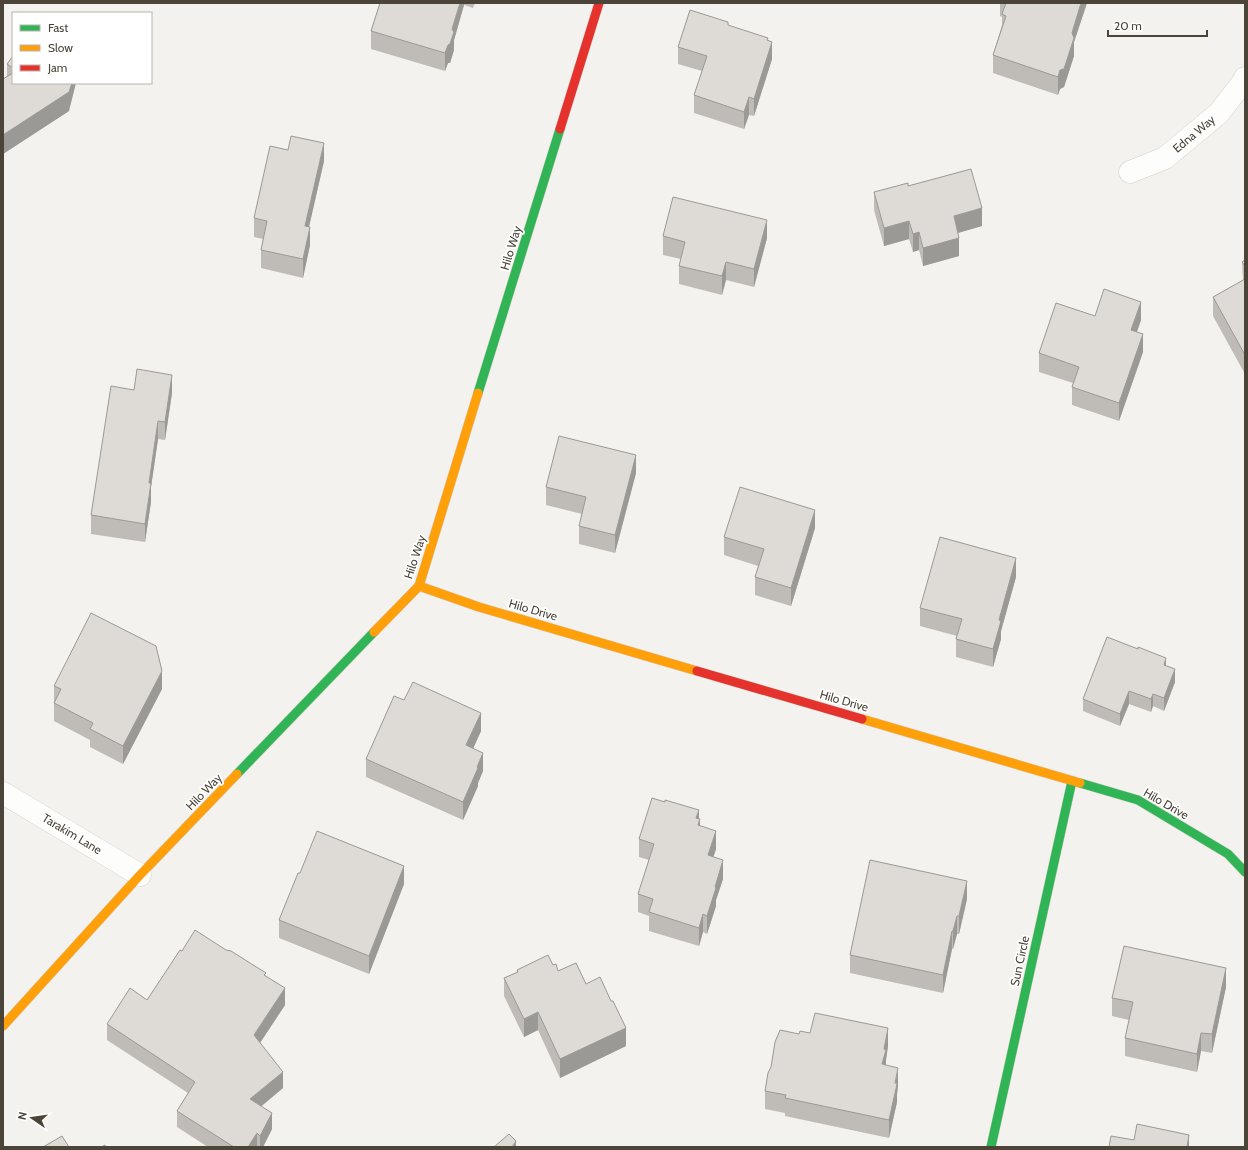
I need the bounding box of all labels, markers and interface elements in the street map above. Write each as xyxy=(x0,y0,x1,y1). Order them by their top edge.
legend xyxy=(12,12,152,84)
scale bar xyxy=(1108,12,1207,38)
text: 20 m xyxy=(1114,18,1142,33)
text: Fast xyxy=(48,20,68,35)
text: Slow xyxy=(48,40,73,55)
text: Jam xyxy=(47,60,67,75)
street label: Edna Way xyxy=(1169,112,1218,156)
street label: Hilo Way xyxy=(497,224,524,272)
street label: Hilo Way xyxy=(400,533,429,581)
street label: Hilo Drive xyxy=(507,595,559,624)
street label: Hilo Drive xyxy=(818,686,870,715)
street label: Hilo Way xyxy=(182,770,225,813)
street label: Hilo Drive xyxy=(1141,785,1192,823)
street label: Tarakim Lane xyxy=(40,810,105,857)
street label: Sun Circle xyxy=(1007,934,1032,987)
north arrow xyxy=(12,1098,52,1138)
text: N xyxy=(15,1110,30,1121)

